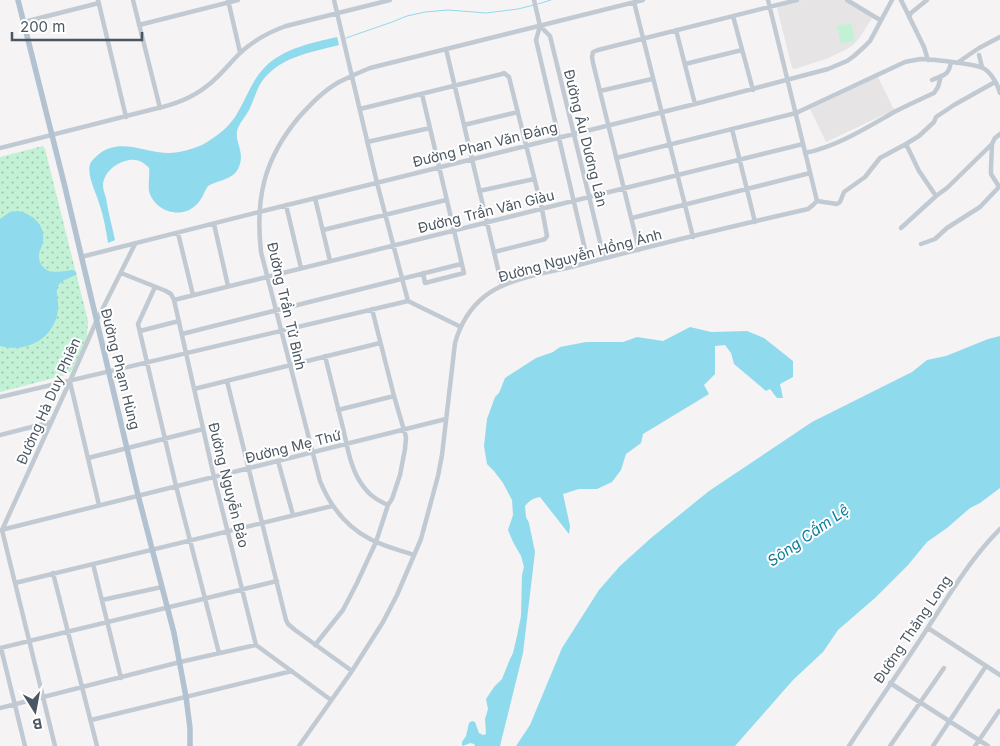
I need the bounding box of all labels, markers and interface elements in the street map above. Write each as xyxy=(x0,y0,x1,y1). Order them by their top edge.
scale bar xyxy=(12,10,142,42)
text: 200 m xyxy=(20,17,65,36)
street label: Đường Âu Dương Lân xyxy=(561,68,611,208)
street label: Đường Phan Văn Đáng xyxy=(411,118,559,170)
street label: Đường Trần Văn Giàu xyxy=(416,186,556,236)
street label: Đường Nguyễn Hồng Ánh xyxy=(496,225,664,285)
street label: Đường Trần Tử Bình xyxy=(264,240,310,372)
street label: Đường Phạm Hùng xyxy=(98,307,144,431)
street label: Đường Hà Duy Phiên xyxy=(12,335,84,467)
street label: Đường Nguyễn Bảo xyxy=(205,421,253,549)
street label: Đường Mẹ Thứ xyxy=(243,426,343,466)
water label: Sông Cẩm Lệ xyxy=(763,500,853,570)
street label: Đường Thăng Long xyxy=(870,572,954,686)
north arrow xyxy=(10,686,60,736)
text: B xyxy=(31,715,44,733)

